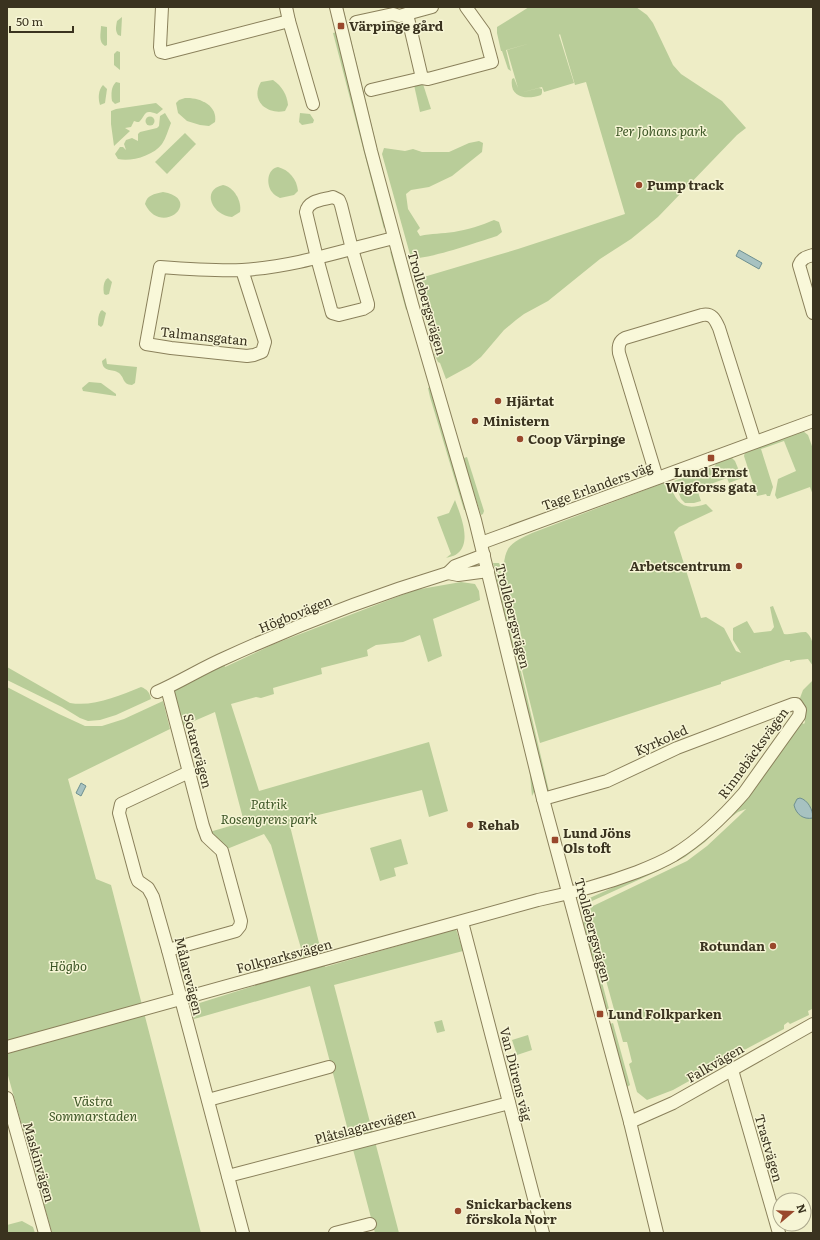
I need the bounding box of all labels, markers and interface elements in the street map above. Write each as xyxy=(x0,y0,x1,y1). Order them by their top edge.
scale bar xyxy=(10,8,73,34)
text: 50 m xyxy=(16,12,43,30)
place label: Värpinge gård xyxy=(349,16,444,35)
marker: Värpinge gård xyxy=(336,21,346,31)
park label: Per Johans park xyxy=(615,121,708,140)
place label: Pump track xyxy=(647,175,724,194)
marker: Pump track xyxy=(634,180,644,190)
street label: Trollebergsvägen xyxy=(403,248,452,358)
street label: Talmansgatan xyxy=(159,321,249,350)
place label: Hjärtat xyxy=(506,391,555,410)
marker: Hjärtat xyxy=(493,396,503,406)
place label: Ministern xyxy=(483,411,550,430)
marker: Ministern xyxy=(470,416,480,426)
place label: Coop Värpinge xyxy=(528,429,625,448)
marker: Coop Värpinge xyxy=(515,434,525,444)
marker: Lund Ernst Wigforss gata xyxy=(706,453,716,463)
street label: Tage Erlanders väg xyxy=(539,456,656,514)
place label: Lund Ernst Wigforss gata xyxy=(666,462,757,496)
place label: Arbetscentrum xyxy=(630,556,731,575)
street label: Trollebergsvägen xyxy=(491,561,536,671)
marker: Arbetscentrum xyxy=(734,561,744,571)
street label: Högbovägen xyxy=(255,590,335,637)
street label: Rinnebäcksvägen xyxy=(713,703,792,802)
street label: Sotarevägen xyxy=(179,711,218,791)
street label: Kyrkoled xyxy=(631,719,690,760)
park label: Patrik Rosengrens park xyxy=(221,794,318,828)
place label: Rehab xyxy=(478,815,519,834)
marker: Rehab xyxy=(465,820,475,830)
place label: Lund Jöns Ols toft xyxy=(563,823,631,857)
marker: Lund Jöns Ols toft xyxy=(550,835,560,845)
street label: Trollebergsvägen xyxy=(570,875,617,985)
street label: Folkparksvägen xyxy=(234,934,334,977)
street label: Målarevägen xyxy=(171,935,209,1018)
place label: Rotundan xyxy=(699,936,765,955)
marker: Rotundan xyxy=(768,941,778,951)
park label: Högbo xyxy=(49,956,87,975)
place label: Lund Folkparken xyxy=(608,1004,722,1023)
marker: Lund Folkparken xyxy=(595,1009,605,1019)
street label: Van Dürens väg xyxy=(496,1025,538,1124)
street label: Falkvägen xyxy=(683,1038,747,1087)
park label: Västra Sommarstaden xyxy=(49,1091,137,1125)
street label: Plåtslagarevägen xyxy=(312,1103,418,1148)
street label: Trastvägen xyxy=(751,1112,788,1184)
street label: Maskinvägen xyxy=(19,1120,60,1205)
north arrow xyxy=(772,1192,812,1232)
place label: Snickarbackens förskola Norr xyxy=(466,1194,572,1228)
text: N xyxy=(793,1201,811,1215)
marker: Snickarbackens förskola Norr xyxy=(453,1206,463,1216)

